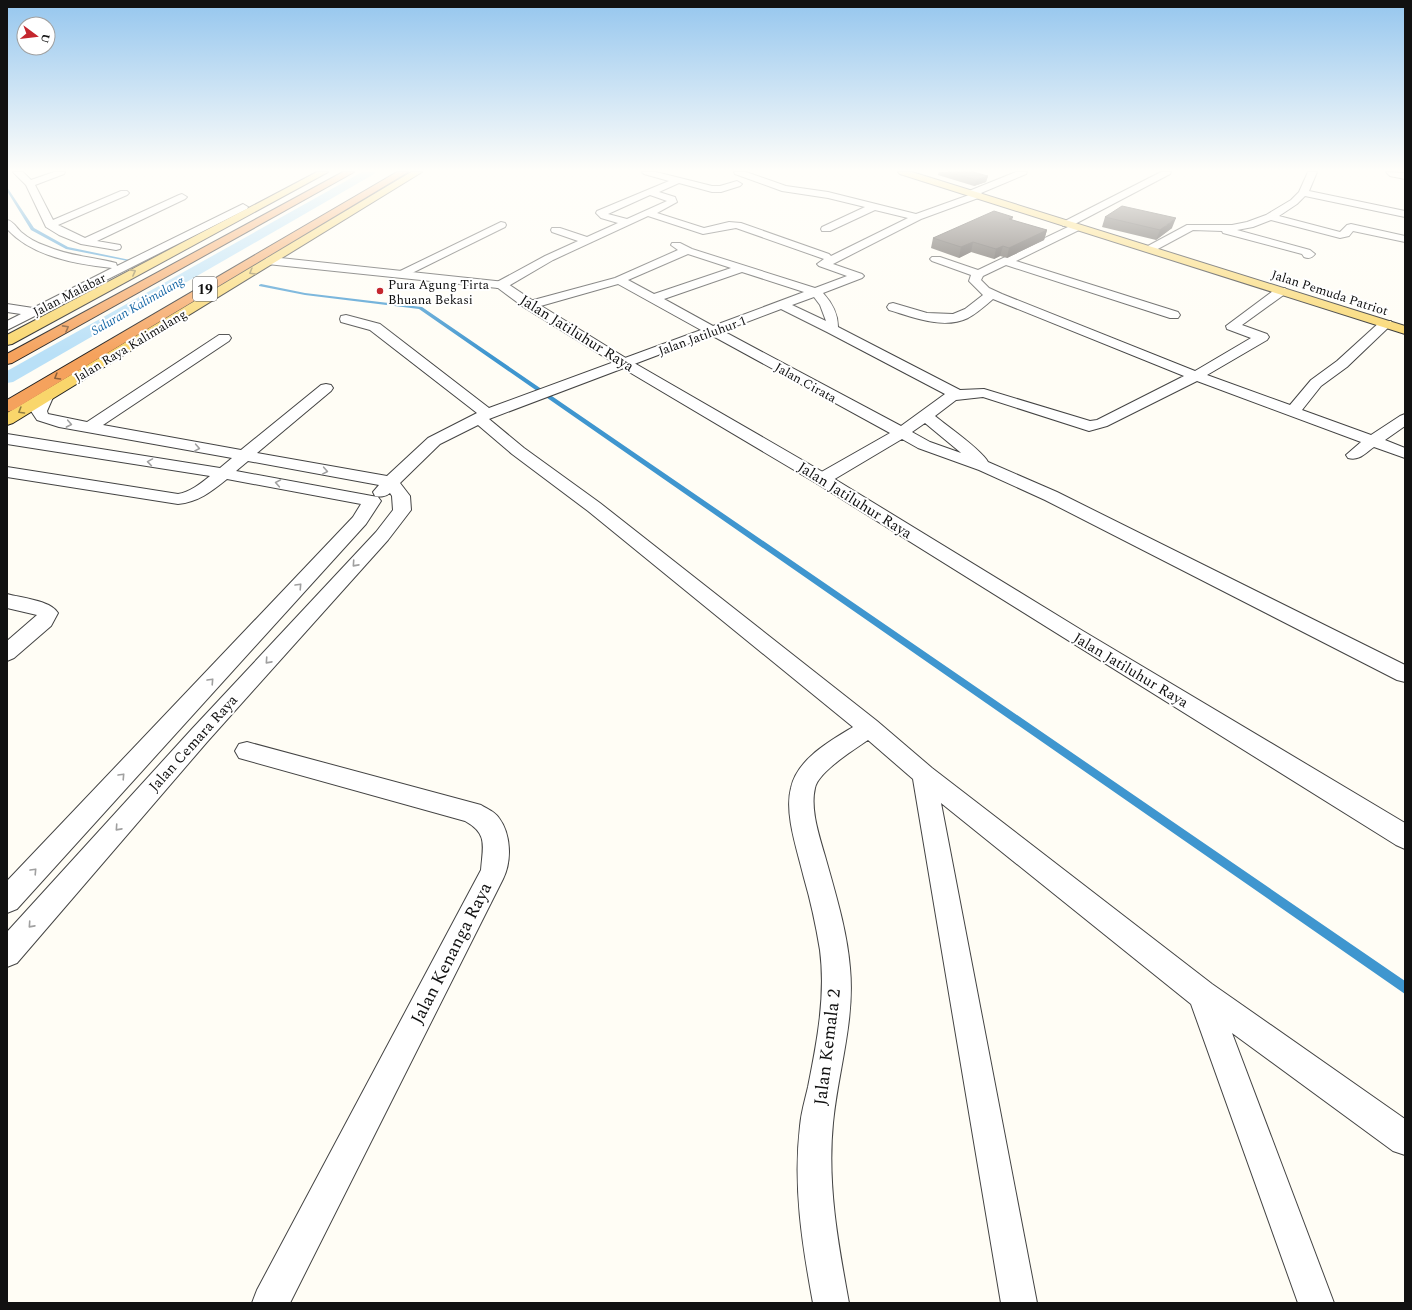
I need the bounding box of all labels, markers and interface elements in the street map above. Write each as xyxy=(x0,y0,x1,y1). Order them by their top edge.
north arrow xyxy=(16,16,56,56)
text: U xyxy=(36,32,55,45)
street label: Jalan Pemuda Patriot xyxy=(1269,265,1391,321)
street label: Jalan Malabar xyxy=(29,268,110,322)
one-way arrow xyxy=(249,268,256,275)
one-way arrow xyxy=(129,269,136,277)
water label: Saluran Kalimalang xyxy=(87,270,189,341)
place label: Pura Agung Tirta Bhuana Bekasi xyxy=(388,275,490,310)
road number: 19 xyxy=(193,277,217,301)
marker: Pura Agung Tirta Bhuana Bekasi xyxy=(375,286,385,296)
street label: Jalan Jatiluhur Raya xyxy=(515,289,639,378)
street label: Jalan Raya Kalimalang xyxy=(70,304,191,387)
street label: Jalan Jatiluhur 1 xyxy=(655,311,749,361)
one-way arrow xyxy=(62,325,69,333)
street label: Jalan Cirata xyxy=(771,358,841,408)
one-way arrow xyxy=(54,373,61,380)
one-way arrow xyxy=(18,407,25,414)
one-way arrow xyxy=(66,419,72,428)
one-way arrow xyxy=(194,443,200,452)
street label: Jalan Jatiluhur Raya xyxy=(793,456,917,545)
one-way arrow xyxy=(147,458,153,466)
one-way arrow xyxy=(322,466,328,474)
one-way arrow xyxy=(275,480,281,488)
one-way arrow xyxy=(353,560,360,567)
one-way arrow xyxy=(294,583,302,591)
street label: Jalan Jatiluhur Raya xyxy=(1069,627,1193,714)
one-way arrow xyxy=(266,656,273,663)
one-way arrow xyxy=(206,678,213,686)
street label: Jalan Cemara Raya xyxy=(143,689,244,797)
one-way arrow xyxy=(117,773,125,781)
one-way arrow xyxy=(115,823,122,831)
one-way arrow xyxy=(29,868,36,876)
street label: Jalan Kenanga Raya xyxy=(404,877,499,1029)
one-way arrow xyxy=(29,920,36,928)
street label: Jalan Kemala 2 xyxy=(807,987,848,1107)

